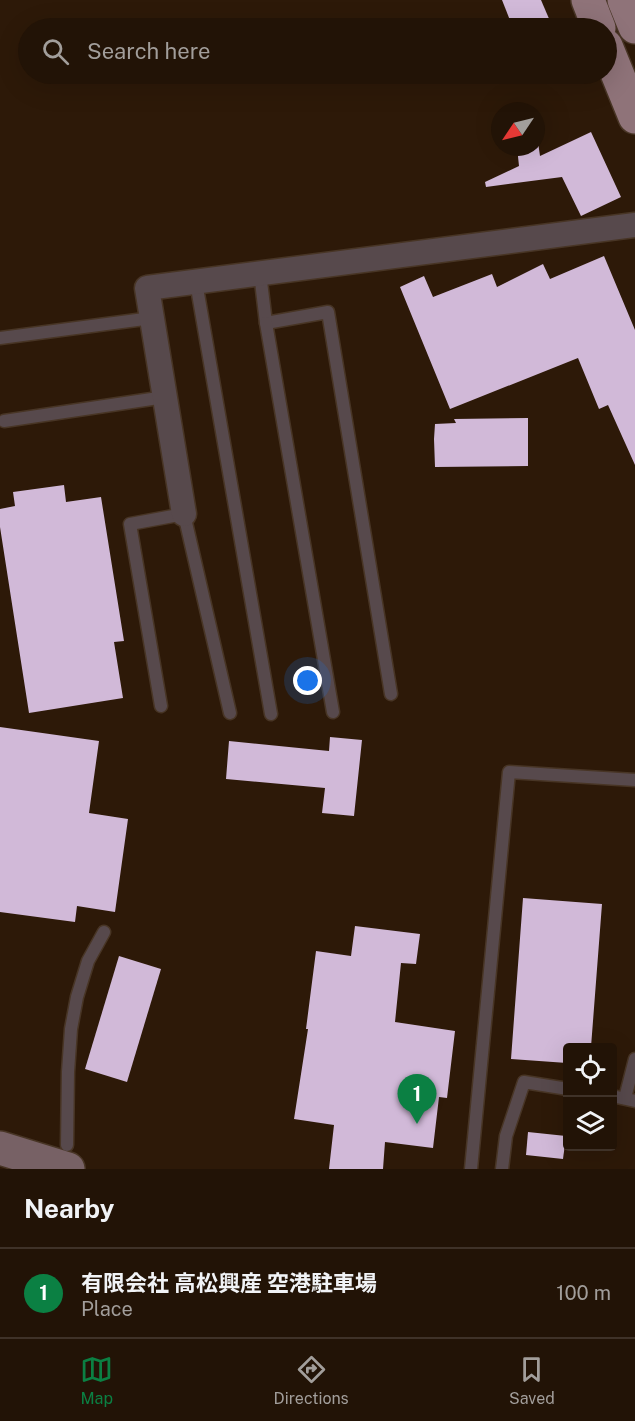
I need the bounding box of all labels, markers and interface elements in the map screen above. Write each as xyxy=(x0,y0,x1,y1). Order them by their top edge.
search box xyxy=(18,18,617,84)
icon: search xyxy=(39,35,72,68)
text: Search here xyxy=(87,38,211,64)
north arrow xyxy=(491,102,545,156)
your location xyxy=(293,666,322,695)
map controls xyxy=(563,1043,617,1151)
button: locate xyxy=(563,1043,617,1097)
pin: 1 xyxy=(398,1074,436,1124)
button: layers xyxy=(563,1097,617,1151)
text: Nearby xyxy=(24,1193,114,1224)
text: 有限会社 高松興産 空港駐車場 xyxy=(81,1270,377,1296)
text: 1 xyxy=(39,1281,48,1305)
text: 100 m xyxy=(556,1281,611,1305)
text: Place xyxy=(81,1297,133,1321)
tab: Map xyxy=(80,1353,113,1408)
tab: Directions xyxy=(274,1353,349,1408)
tab: Saved xyxy=(509,1353,555,1408)

